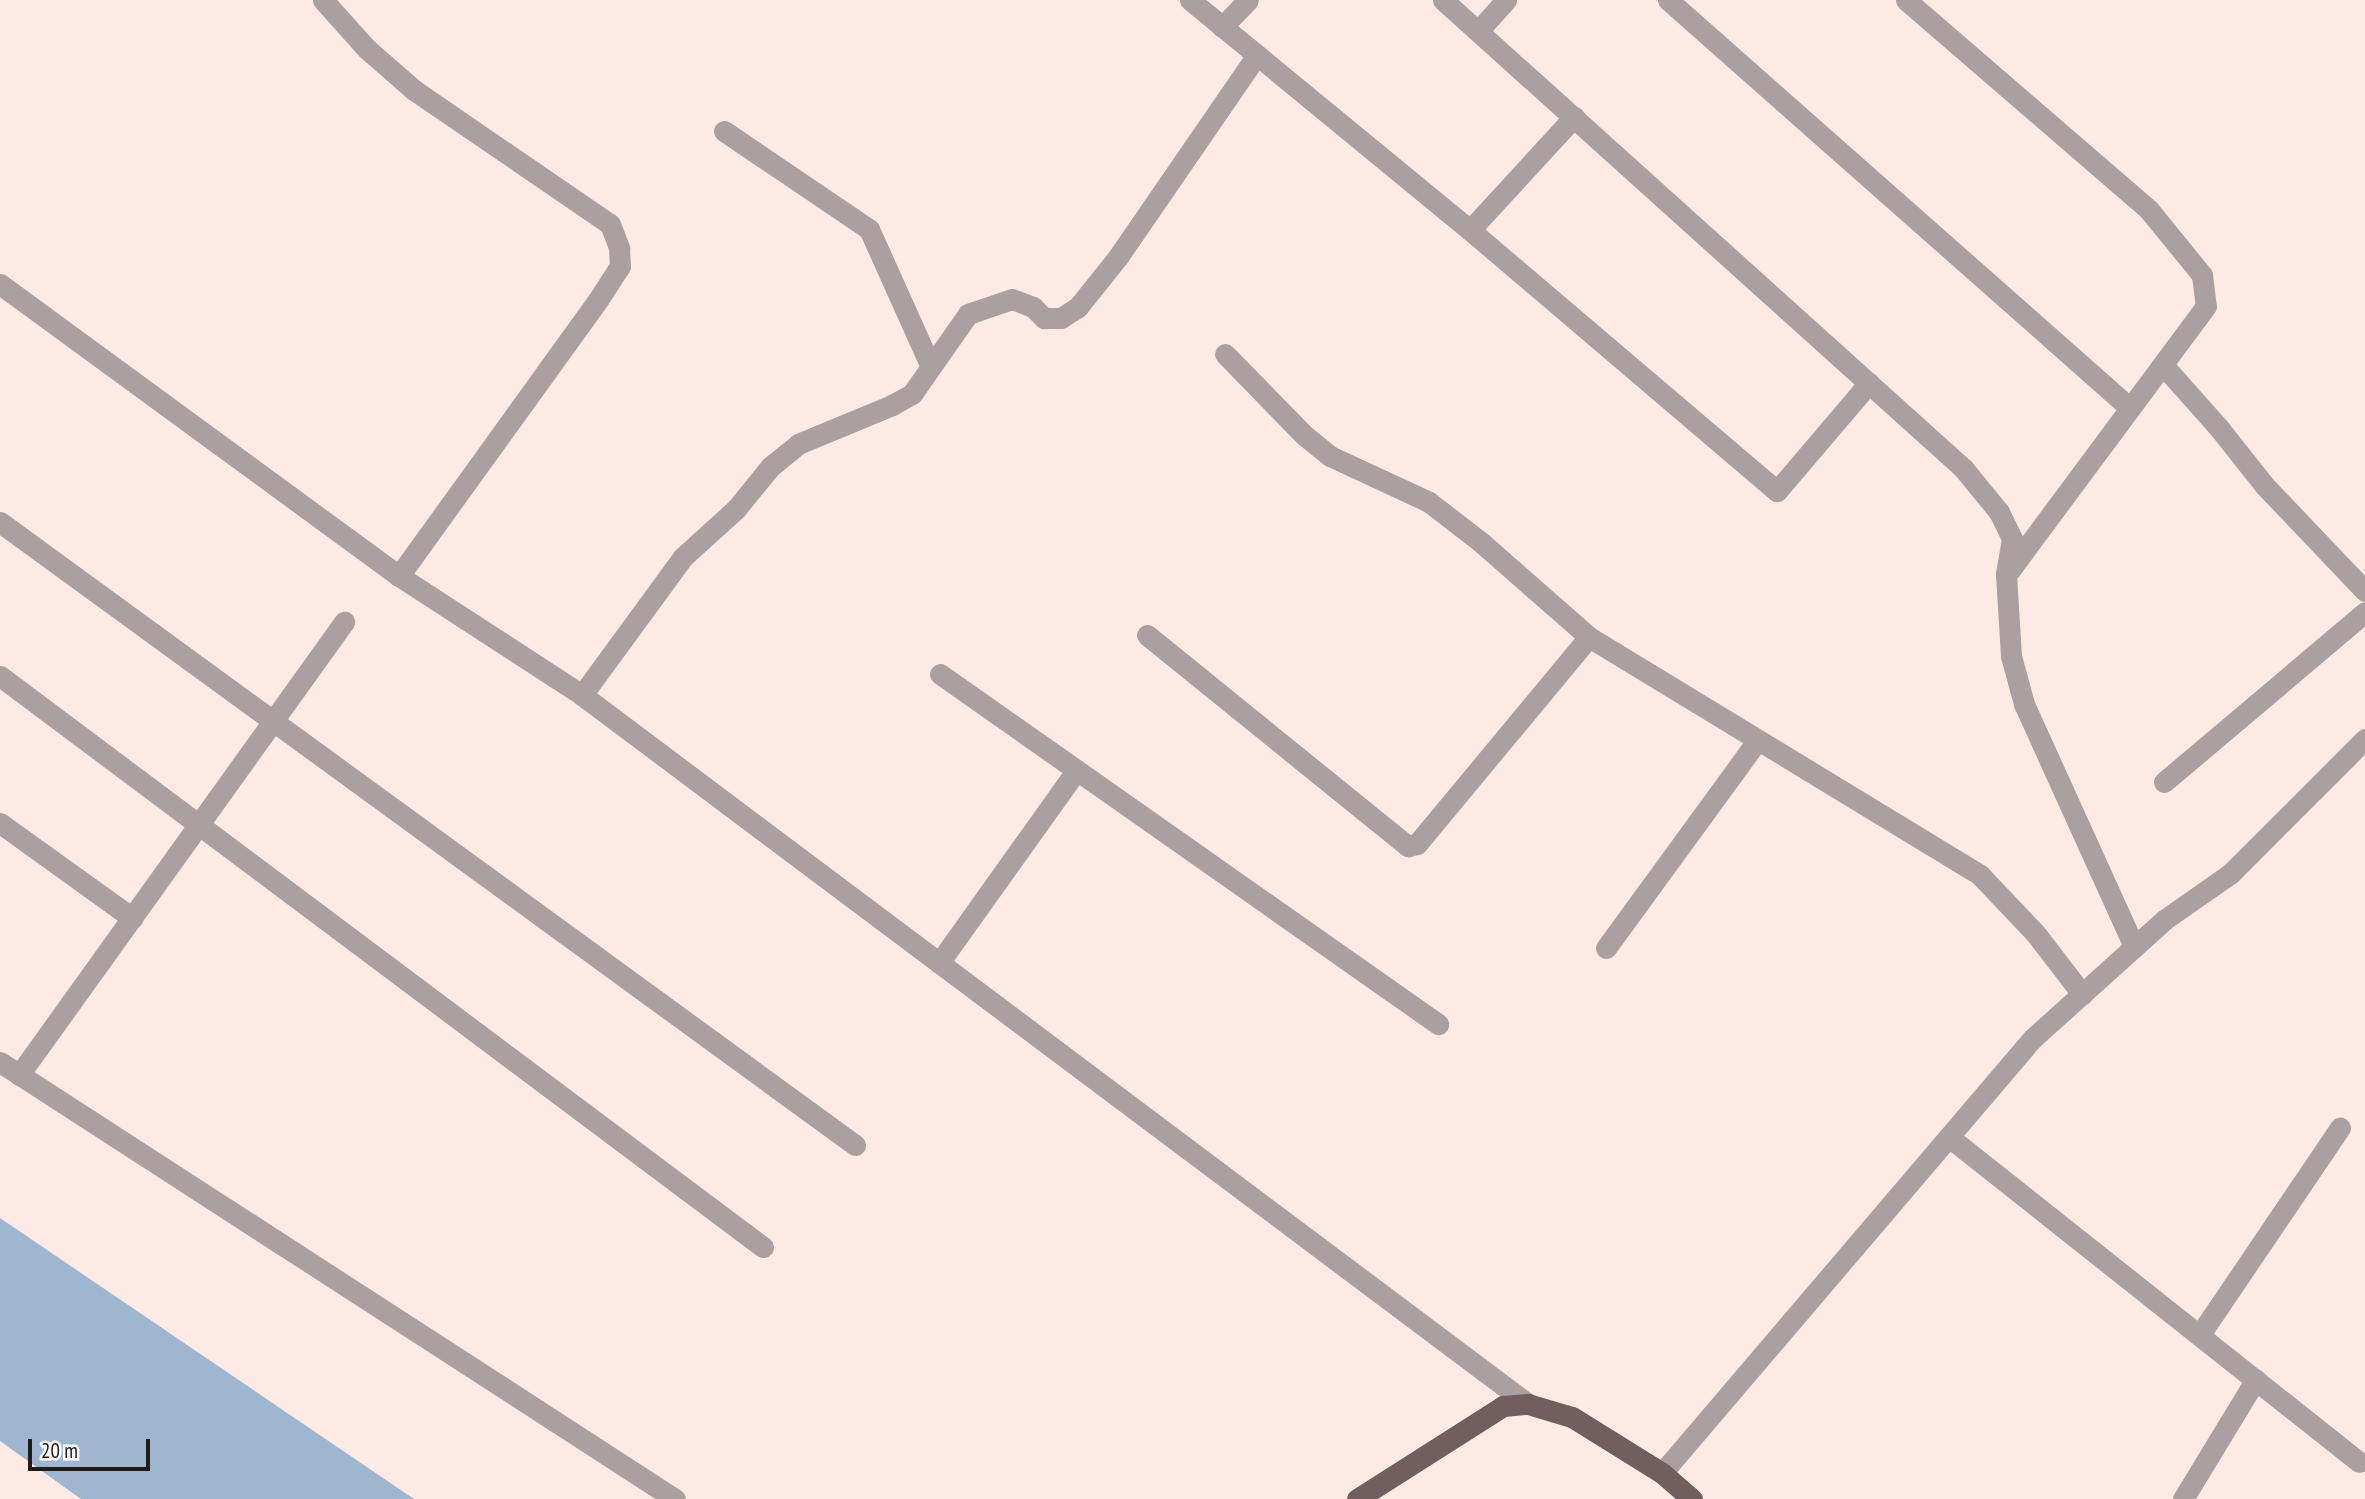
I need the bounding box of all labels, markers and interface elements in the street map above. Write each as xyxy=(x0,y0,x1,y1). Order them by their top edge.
scale bar xyxy=(32,1426,154,1470)
text: 20 m xyxy=(41,1437,78,1464)

